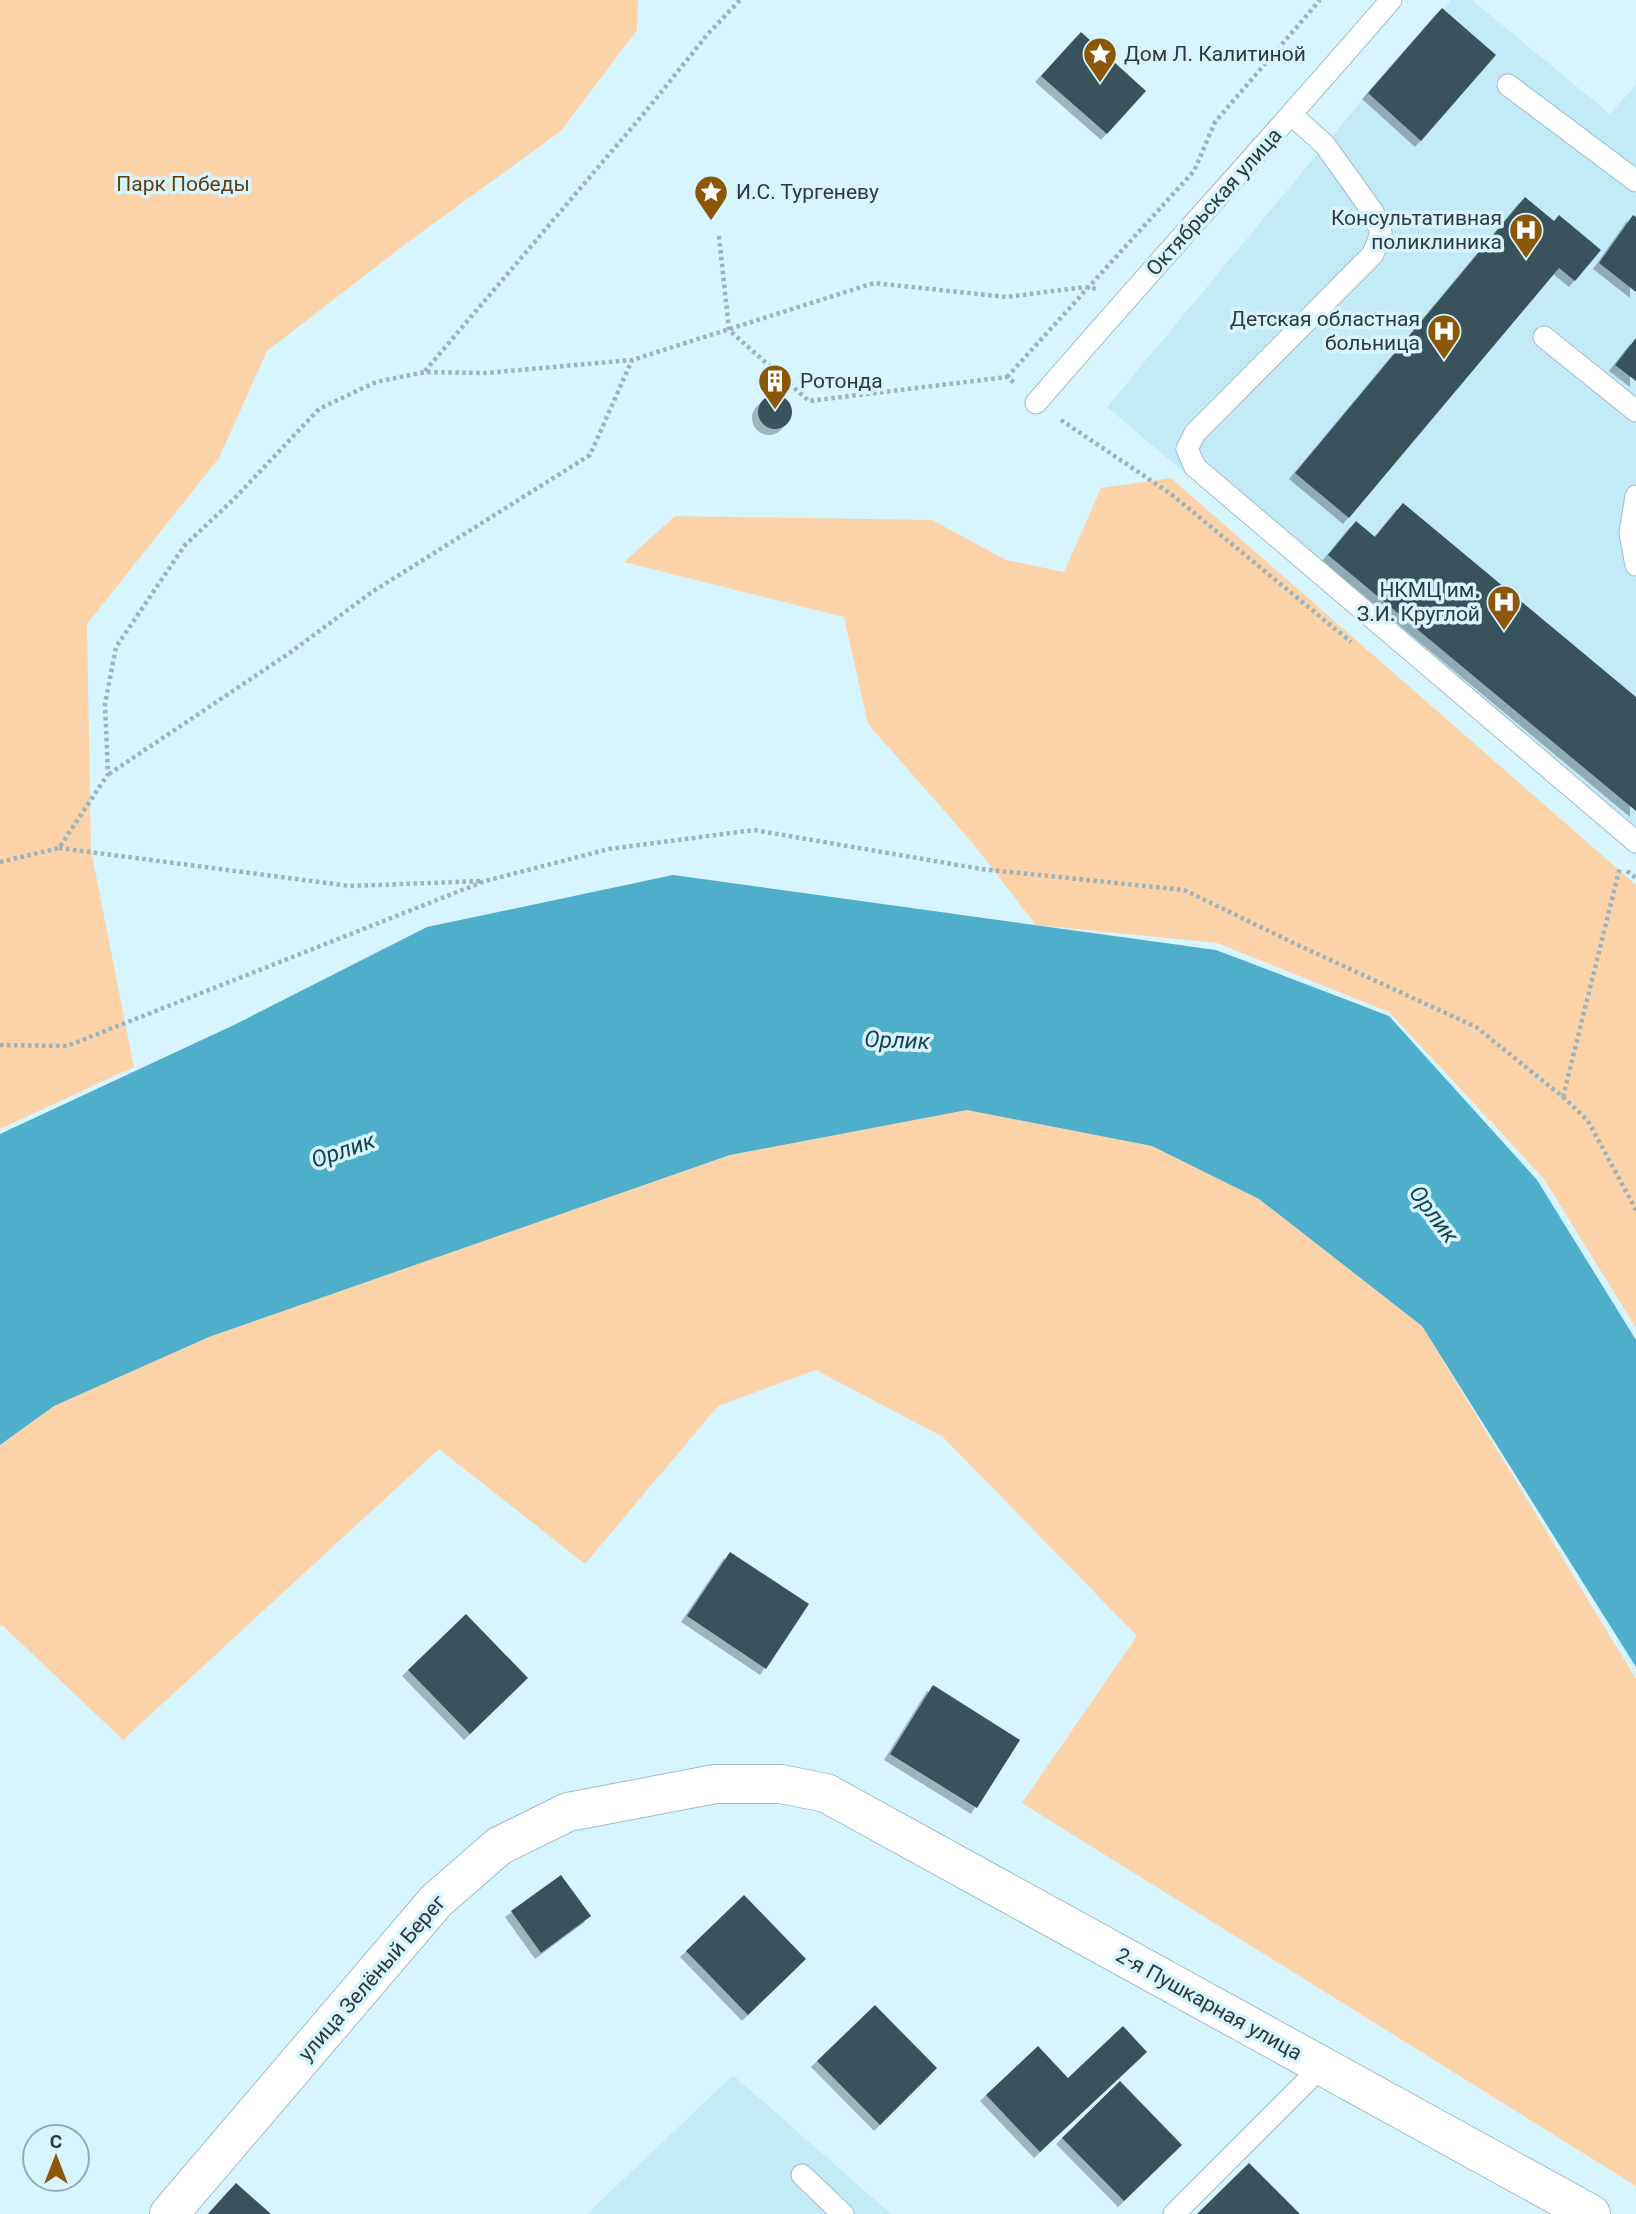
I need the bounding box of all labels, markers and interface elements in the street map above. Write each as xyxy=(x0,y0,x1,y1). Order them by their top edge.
place icon: Дом Л. Калитиной xyxy=(1081,35,1119,84)
place label: Дом Л. Калитиной xyxy=(1124,42,1306,66)
street label: Октябрьская улица xyxy=(1141,123,1287,281)
park label: Парк Победы xyxy=(116,172,250,196)
place icon: И.С. Тургеневу xyxy=(692,173,730,222)
place label: И.С. Тургеневу xyxy=(736,180,879,204)
place label: Консультативная поликлиника xyxy=(1331,206,1502,254)
hospital icon: Консультативная поликлиника xyxy=(1507,211,1545,260)
place label: Детская областная больница xyxy=(1230,307,1420,355)
hospital icon: Детская областная больница xyxy=(1425,312,1463,361)
building icon: Ротонда xyxy=(756,362,794,411)
place label: Ротонда xyxy=(800,369,883,393)
place label: НКМЦ им. З.И. Круглой xyxy=(1357,578,1480,626)
hospital icon: НКМЦ им. З.И. Круглой xyxy=(1485,583,1523,632)
water label: Орлик xyxy=(864,1026,931,1055)
water label: Орлик xyxy=(308,1127,379,1174)
water label: Орлик xyxy=(1403,1180,1465,1249)
street label: улица Зелёный Берег xyxy=(294,1890,451,2066)
street label: 2-я Пушкарная улица xyxy=(1112,1943,1306,2065)
north arrow xyxy=(21,2123,91,2193)
text: С xyxy=(50,2130,62,2153)

